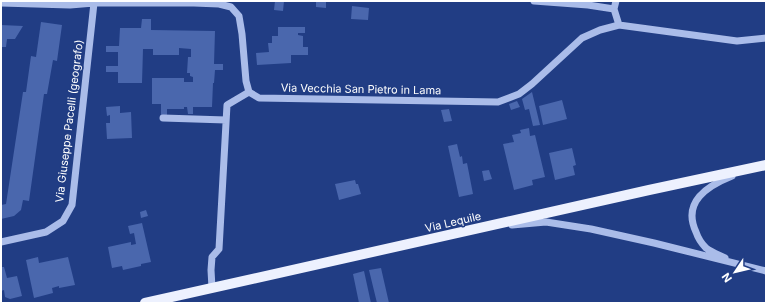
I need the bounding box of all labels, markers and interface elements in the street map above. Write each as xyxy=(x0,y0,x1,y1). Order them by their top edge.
street label: Via Giuseppe Pacelli (geografo) xyxy=(52,39,86,203)
street label: Via Vecchia San Pietro in Lama xyxy=(281,81,441,97)
street label: Via Lequile xyxy=(424,209,482,235)
north arrow xyxy=(715,252,755,292)
text: N xyxy=(719,270,735,285)

